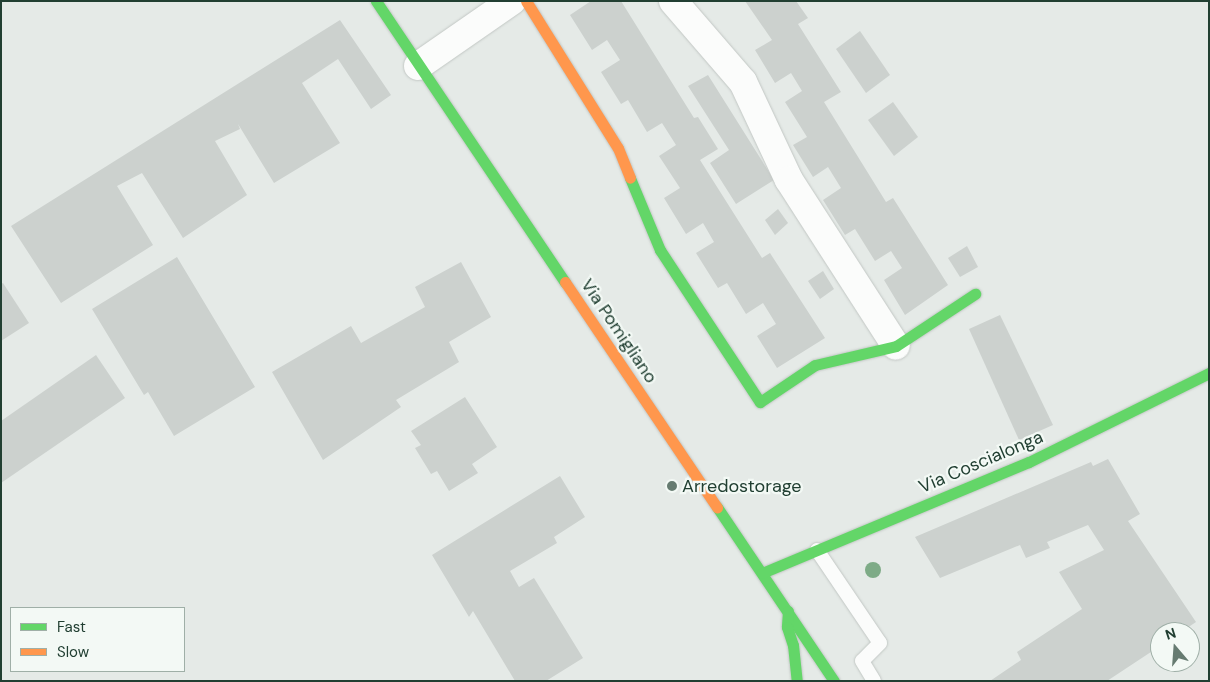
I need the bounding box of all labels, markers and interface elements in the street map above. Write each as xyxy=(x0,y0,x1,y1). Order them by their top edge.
street label: Via Pomigliano xyxy=(576,275,662,387)
street label: Via Coscialonga xyxy=(916,426,1046,498)
place label: Arredostorage xyxy=(682,475,802,497)
marker: Arredostorage xyxy=(666,480,678,492)
legend xyxy=(10,607,185,672)
text: Fast xyxy=(57,617,86,637)
north arrow xyxy=(1150,622,1200,672)
text: N xyxy=(1163,624,1178,644)
text: Slow xyxy=(57,642,89,662)

